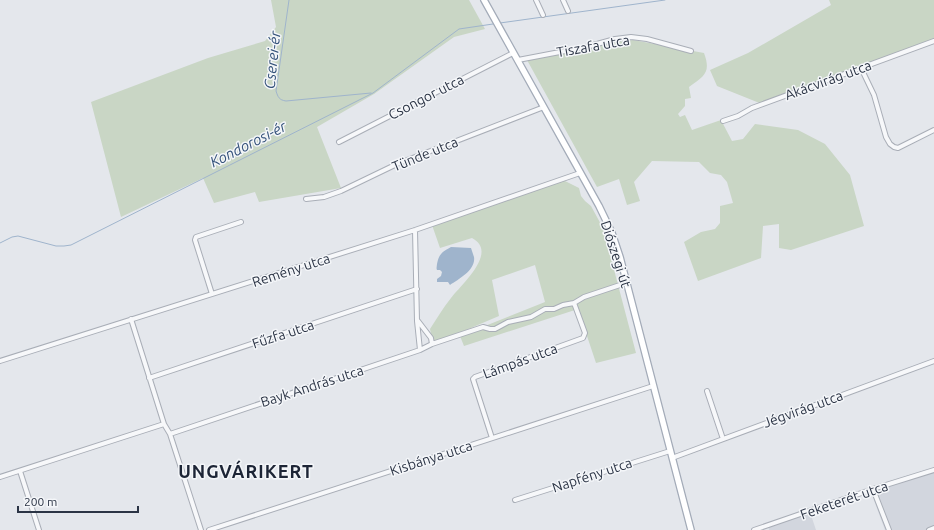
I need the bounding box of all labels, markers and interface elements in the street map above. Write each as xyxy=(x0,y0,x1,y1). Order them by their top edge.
water label: Cserei-ér xyxy=(261,29,284,90)
street label: Tiszafa utca xyxy=(555,32,631,60)
street label: Akácvirág utca xyxy=(782,57,874,103)
street label: Csongor utca xyxy=(386,71,466,123)
water label: Kondorosi-ér xyxy=(207,117,290,171)
street label: Tünde utca xyxy=(390,134,460,174)
street label: Diószegi út xyxy=(598,218,635,290)
street label: Remény utca xyxy=(250,250,332,290)
street label: Fűzfa utca xyxy=(250,316,316,352)
street label: Lámpás utca xyxy=(481,340,559,382)
street label: Bayk András utca xyxy=(259,362,365,410)
street label: Jégvirág utca xyxy=(761,387,845,431)
street label: Kisbánya utca xyxy=(388,437,474,479)
street label: Napfény utca xyxy=(550,455,634,495)
district label: UNGVÁRIKERT xyxy=(178,460,314,481)
street label: Feketerét utca xyxy=(798,478,890,522)
scale bar xyxy=(18,488,138,514)
text: 200 m xyxy=(24,495,57,508)

